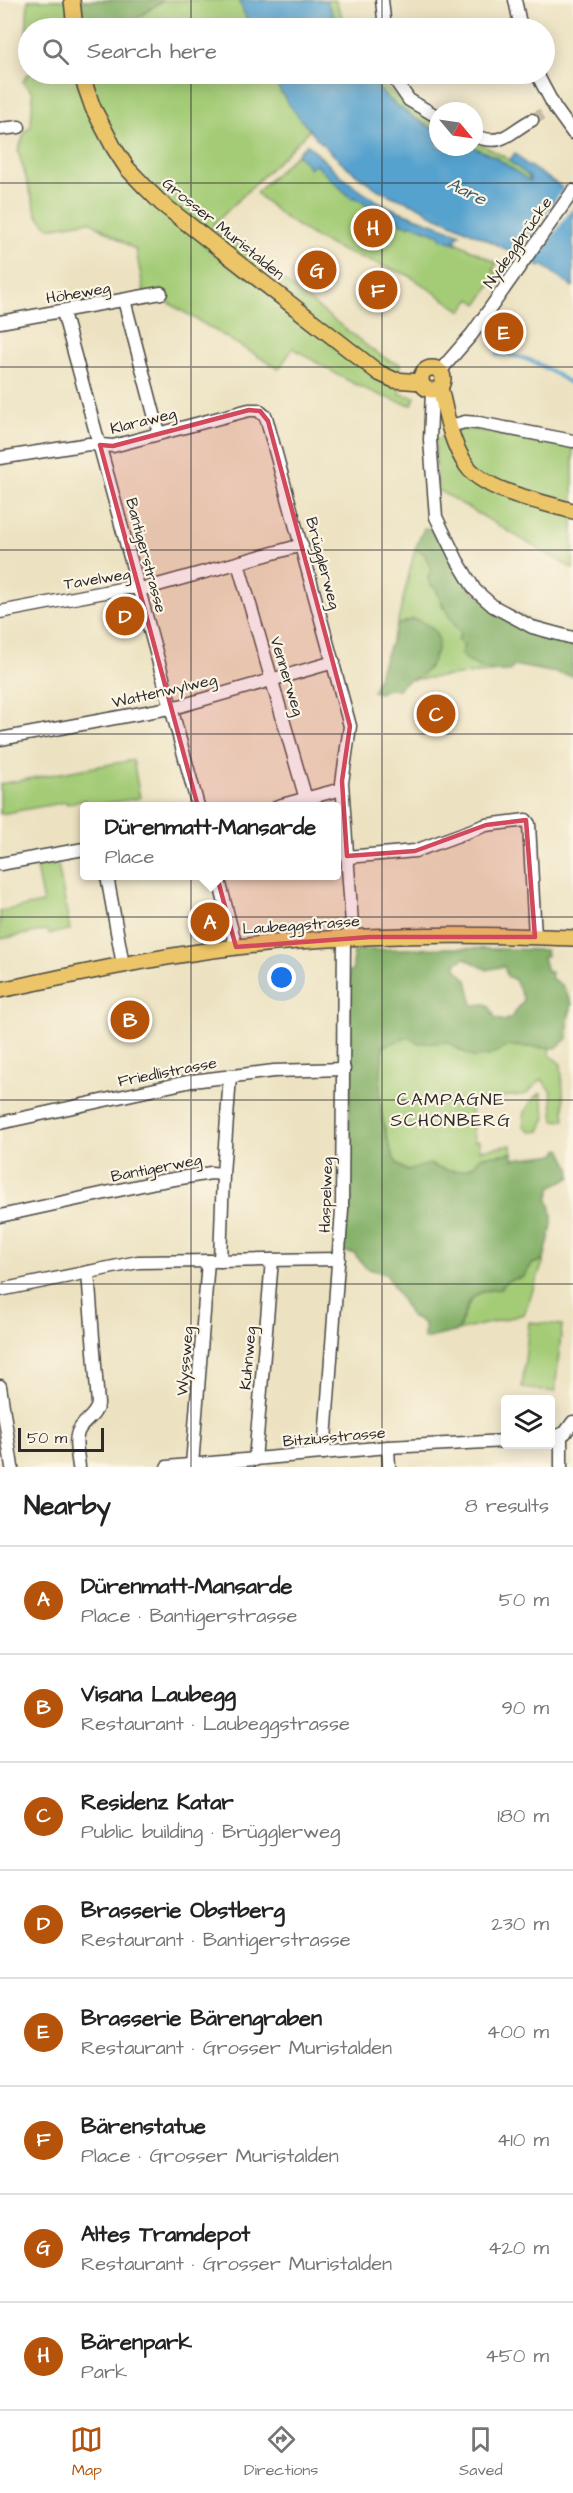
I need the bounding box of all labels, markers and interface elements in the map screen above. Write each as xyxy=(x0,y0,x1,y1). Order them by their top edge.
search box xyxy=(18,18,555,84)
icon: search xyxy=(39,35,72,68)
text: Search here xyxy=(87,36,217,67)
north arrow xyxy=(429,102,483,156)
water label: Aare xyxy=(443,171,492,212)
street label: Grosser Muristalden xyxy=(158,173,289,285)
street label: Nydeggbrücke xyxy=(478,192,558,293)
pin: H xyxy=(354,206,392,250)
pin: G xyxy=(298,248,336,292)
pin: F xyxy=(358,268,398,312)
street label: Höheweg xyxy=(44,276,112,310)
pin: E xyxy=(484,310,524,354)
street label: Klaraweg xyxy=(108,402,179,441)
street label: Bantigerstrasse xyxy=(119,495,172,616)
street label: Brügglerweg xyxy=(299,515,346,612)
street label: Tavelweg xyxy=(62,563,132,596)
pin: D xyxy=(106,594,144,638)
street label: Vennerweg xyxy=(264,634,310,719)
street label: Wattenwylweg xyxy=(110,668,219,715)
pin: C xyxy=(416,692,456,736)
popup xyxy=(80,802,341,880)
text: Dürenmatt-Mansarde xyxy=(105,812,316,843)
text: Place xyxy=(105,843,154,871)
pin: A xyxy=(190,900,230,944)
street label: Laubeggstrasse xyxy=(242,910,361,941)
your location xyxy=(267,963,296,992)
pin: B xyxy=(110,998,150,1042)
street label: Friedlistrasse xyxy=(116,1052,219,1092)
district label: CAMPAGNE SCHÖNBERG xyxy=(391,1087,511,1133)
street label: Bantigerweg xyxy=(109,1148,204,1189)
street label: Haspelweg xyxy=(314,1157,339,1233)
street label: Wyssweg xyxy=(171,1325,200,1397)
street label: Kuhnweg xyxy=(234,1325,263,1391)
map controls xyxy=(501,1395,555,1449)
button: layers xyxy=(501,1395,555,1449)
street label: Bitziusstrasse xyxy=(282,1422,387,1452)
scale bar xyxy=(18,1425,104,1452)
text: 50 m xyxy=(27,1427,67,1449)
text: Nearby xyxy=(24,1488,111,1524)
text: 8 results xyxy=(465,1492,549,1520)
text: Dürenmatt-Mansarde xyxy=(81,1571,292,1602)
text: A xyxy=(37,1586,50,1614)
text: 50 m xyxy=(499,1586,549,1614)
text: Place · Bantigerstrasse xyxy=(81,1602,297,1630)
text: Visana Laubegg xyxy=(81,1679,236,1710)
text: B xyxy=(36,1694,51,1722)
text: 90 m xyxy=(501,1694,549,1722)
text: Restaurant · Laubeggstrasse xyxy=(81,1710,350,1738)
text: Residenz Katar xyxy=(81,1787,234,1818)
text: C xyxy=(36,1802,51,1830)
text: 180 m xyxy=(497,1802,549,1830)
text: Public building · Brügglerweg xyxy=(81,1818,340,1846)
text: Brasserie Obstberg xyxy=(81,1895,285,1926)
text: D xyxy=(37,1910,50,1938)
text: 230 m xyxy=(491,1910,549,1938)
text: Restaurant · Bantigerstrasse xyxy=(81,1926,351,1954)
text: Brasserie Bärengraben xyxy=(81,2003,322,2034)
text: E xyxy=(38,2018,49,2046)
text: 400 m xyxy=(487,2018,549,2046)
text: Restaurant · Grosser Muristalden xyxy=(81,2034,392,2062)
text: Bärenstatue xyxy=(81,2111,206,2142)
text: F xyxy=(37,2126,50,2154)
text: 410 m xyxy=(497,2126,549,2154)
text: Place · Grosser Muristalden xyxy=(81,2142,339,2170)
text: Altes Tramdepot xyxy=(81,2219,250,2250)
text: G xyxy=(37,2234,50,2262)
text: 420 m xyxy=(488,2234,549,2262)
text: Restaurant · Grosser Muristalden xyxy=(81,2250,392,2278)
text: Bärenpark xyxy=(81,2327,192,2358)
text: H xyxy=(37,2342,50,2370)
text: 450 m xyxy=(485,2342,549,2370)
text: Park xyxy=(81,2358,127,2386)
tab: Map xyxy=(70,2423,103,2481)
tab: Directions xyxy=(244,2423,318,2481)
tab: Saved xyxy=(459,2423,503,2481)

